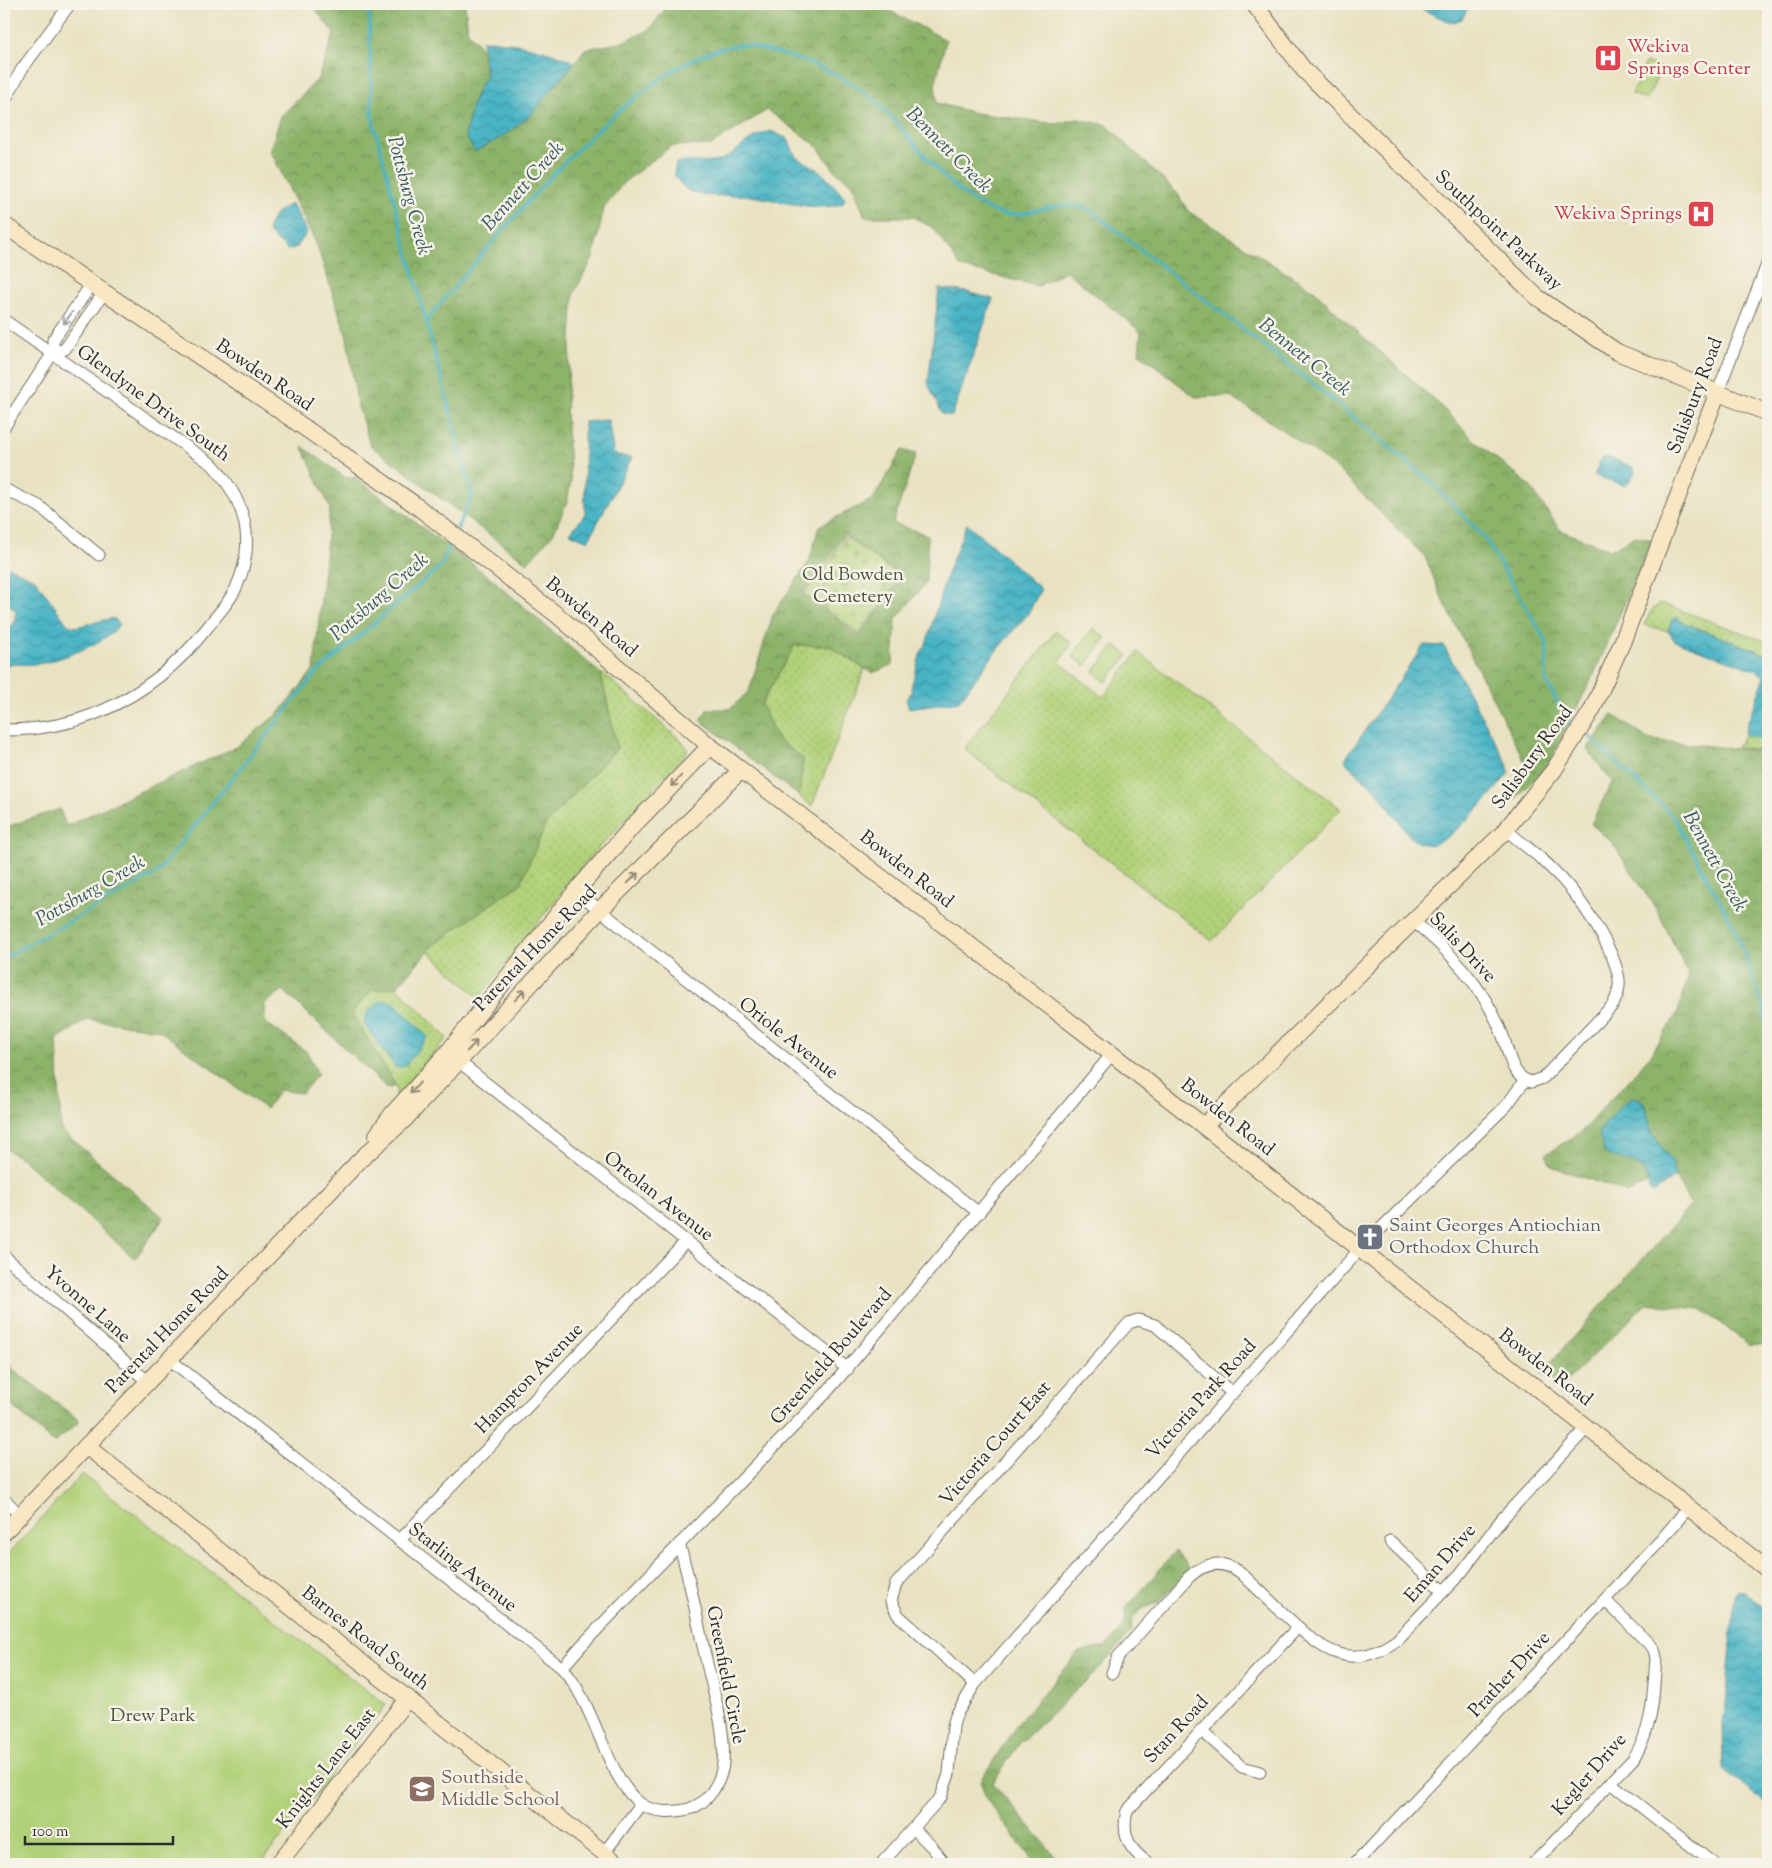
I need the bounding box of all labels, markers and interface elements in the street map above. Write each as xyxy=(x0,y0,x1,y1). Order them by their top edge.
place label: Wekiva Springs Center xyxy=(1627,34,1750,83)
hospital icon: Wekiva Springs Center xyxy=(1593,43,1623,73)
water label: Bennett Creek xyxy=(898,101,998,201)
water label: Pottsburg Creek xyxy=(378,133,438,259)
water label: Bennett Creek xyxy=(476,136,572,238)
street label: Southpoint Parkway xyxy=(1428,164,1568,298)
hospital icon: Wekiva Springs xyxy=(1686,199,1716,229)
place label: Wekiva Springs xyxy=(1553,201,1682,228)
one-way arrow xyxy=(63,311,73,325)
water label: Bennett Creek xyxy=(1252,312,1356,404)
street label: Bowden Road xyxy=(210,333,319,419)
street label: Salisbury Road xyxy=(1661,334,1731,458)
street label: Glendyne Drive South xyxy=(70,339,236,469)
water label: Pottsburg Creek xyxy=(324,547,436,649)
park label: Old Bowden Cemetery xyxy=(802,562,904,611)
street label: Bowden Road xyxy=(539,571,643,665)
street label: Salisbury Road xyxy=(1486,700,1580,816)
one-way arrow xyxy=(670,775,682,787)
water label: Bennett Creek xyxy=(1674,806,1754,918)
street label: Bowden Road xyxy=(853,825,959,916)
water label: Pottsburg Creek xyxy=(31,849,151,935)
one-way arrow xyxy=(627,872,639,884)
street label: Parental Home Road xyxy=(468,879,604,1018)
street label: Salis Drive xyxy=(1422,907,1502,989)
one-way arrow xyxy=(514,988,526,1001)
street label: Oriole Avenue xyxy=(732,991,844,1087)
one-way arrow xyxy=(466,1040,478,1052)
street label: Bowden Road xyxy=(1174,1073,1280,1164)
one-way arrow xyxy=(410,1082,421,1095)
street label: Ortolan Avenue xyxy=(597,1145,719,1249)
place label: Saint Georges Antiochian Orthodox Church xyxy=(1389,1213,1601,1262)
church icon: Saint Georges Antiochian Orthodox Church xyxy=(1355,1222,1385,1252)
street label: Yvonne Lane xyxy=(38,1260,136,1350)
street label: Parental Home Road xyxy=(100,1261,236,1400)
street label: Greenfield Boulevard xyxy=(765,1282,899,1431)
street label: Hampton Avenue xyxy=(470,1317,590,1441)
street label: Bowden Road xyxy=(1492,1323,1598,1414)
street label: Victoria Park Road xyxy=(1141,1334,1264,1466)
street label: Victoria Court East xyxy=(934,1375,1058,1513)
street label: Starling Avenue xyxy=(402,1517,522,1619)
street label: Eman Drive xyxy=(1399,1518,1483,1609)
street label: Barnes Road South xyxy=(295,1580,435,1698)
street label: Greenfield Circle xyxy=(698,1603,752,1747)
street label: Prather Drive xyxy=(1463,1626,1557,1724)
street label: Stan Road xyxy=(1138,1690,1216,1770)
street label: Knights Lane East xyxy=(271,1702,383,1835)
park label: Drew Park xyxy=(110,1703,196,1730)
street label: Kegler Drive xyxy=(1546,1728,1634,1822)
place label: Southside Middle School xyxy=(441,1765,560,1814)
school or university icon: Southside Middle School xyxy=(407,1774,437,1804)
scale bar xyxy=(25,1813,172,1845)
text: 100 m xyxy=(32,1822,69,1843)

